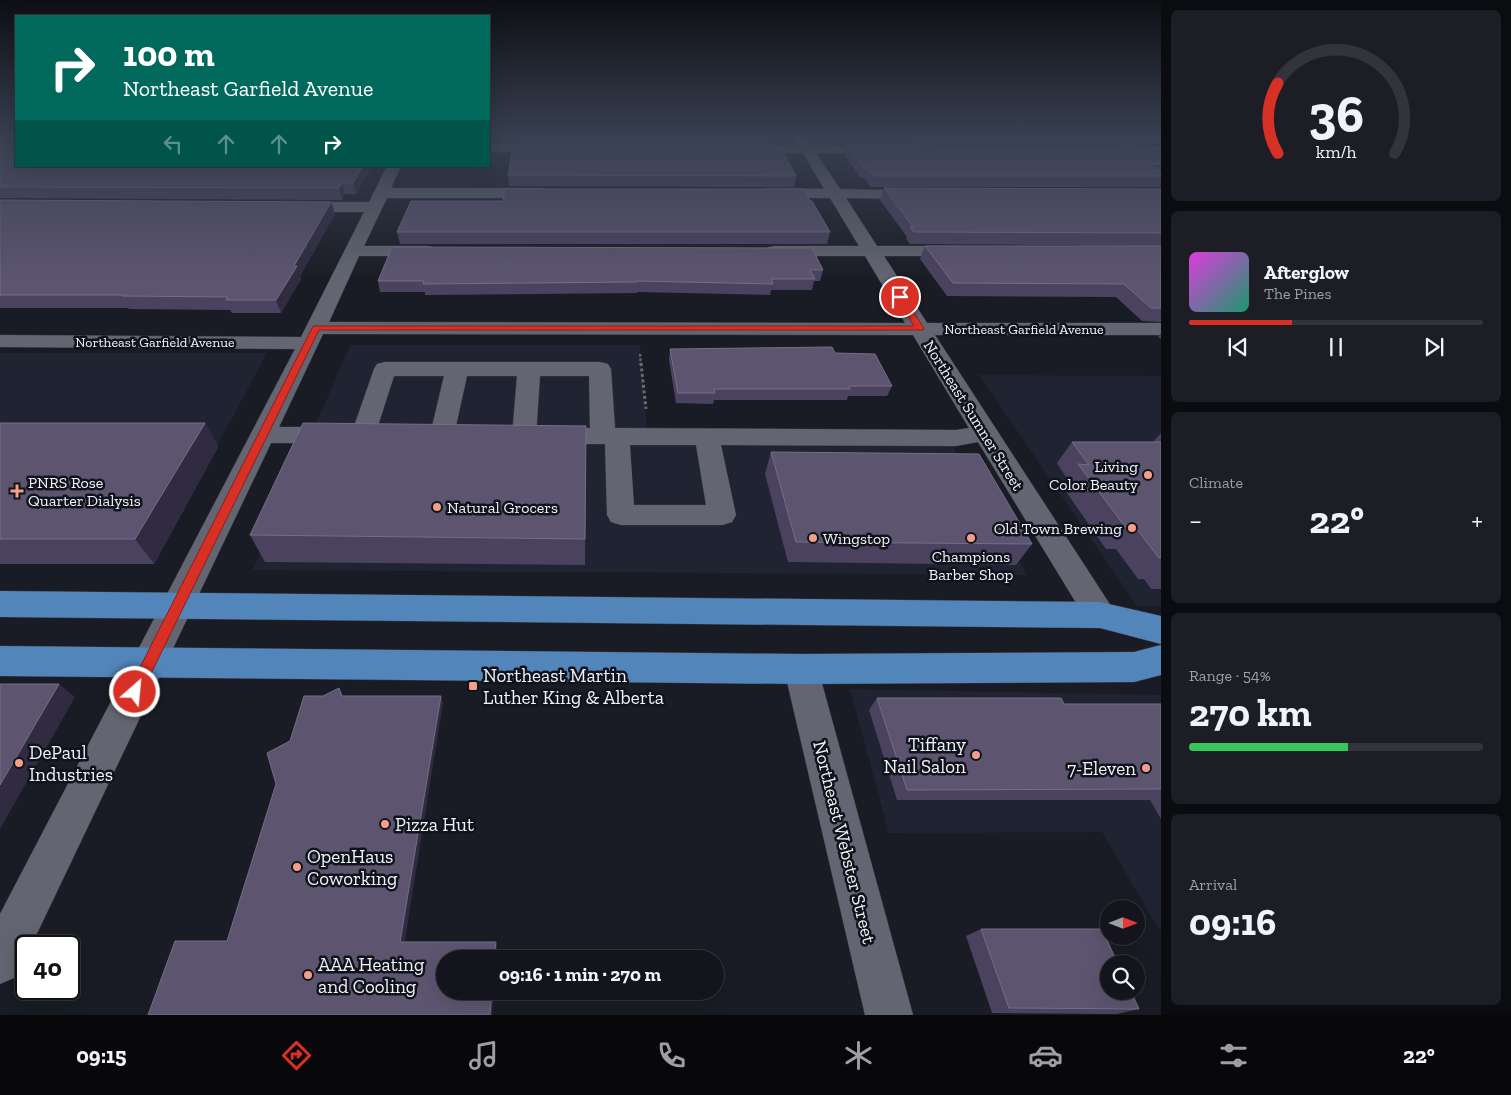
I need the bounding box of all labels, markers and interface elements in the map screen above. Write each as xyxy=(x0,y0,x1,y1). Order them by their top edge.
text: 100 m xyxy=(123,33,215,75)
icon: right xyxy=(40,35,105,100)
text: Northeast Garfield Avenue xyxy=(123,75,373,102)
text: 36 xyxy=(1308,83,1364,145)
icon: left xyxy=(159,130,187,158)
icon: ahead xyxy=(212,130,240,158)
icon: ahead xyxy=(265,130,293,158)
icon: right xyxy=(318,130,346,158)
text: km/h xyxy=(1316,141,1356,163)
text: Afterglow xyxy=(1264,261,1349,284)
pin xyxy=(879,276,921,318)
icon: arrive xyxy=(886,283,914,311)
text: The Pines xyxy=(1264,284,1331,303)
street label: Northeast Garfield Avenue xyxy=(944,321,1104,338)
icon: previous xyxy=(1224,333,1252,361)
icon: pause xyxy=(1322,333,1350,361)
icon: next xyxy=(1420,333,1448,361)
street label: Northeast Garfield Avenue xyxy=(75,334,235,351)
street label: Northeast Sumner Street xyxy=(920,337,1028,494)
place label: Living Color Beauty xyxy=(1049,457,1139,494)
marker: Living Color Beauty xyxy=(1142,469,1154,481)
place label: PNRS Rose Quarter Dialysis xyxy=(28,473,141,510)
text: Climate xyxy=(1189,473,1243,492)
marker: PNRS Rose Quarter Dialysis xyxy=(10,484,24,498)
text: 22° xyxy=(1309,497,1364,543)
place label: Natural Grocers xyxy=(447,498,558,517)
marker: Natural Grocers xyxy=(431,501,443,513)
text: − xyxy=(1189,504,1202,537)
text: + xyxy=(1471,504,1483,537)
place label: Old Town Brewing xyxy=(994,519,1122,538)
marker: Old Town Brewing xyxy=(1126,522,1138,534)
place label: Wingstop xyxy=(823,529,890,548)
marker: Wingstop xyxy=(807,532,819,544)
marker: Champions Barber Shop xyxy=(965,532,977,544)
place label: Champions Barber Shop xyxy=(929,547,1014,584)
place label: Northeast Martin Luther King & Alberta xyxy=(483,664,664,709)
position arrow xyxy=(108,665,160,717)
text: Range · 54% xyxy=(1189,666,1271,685)
marker: Northeast Martin Luther King & Alberta xyxy=(467,680,479,692)
text: 270 km xyxy=(1189,690,1312,736)
place label: Tiffany Nail Salon xyxy=(884,733,966,778)
street label: Northeast Webster Street xyxy=(808,738,881,946)
place label: DePaul Industries xyxy=(29,741,113,786)
marker: Tiffany Nail Salon xyxy=(970,749,982,761)
marker: DePaul Industries xyxy=(13,757,25,769)
place label: 7-Eleven xyxy=(1067,757,1136,780)
marker: 7-Eleven xyxy=(1140,762,1152,774)
place label: Pizza Hut xyxy=(395,813,474,836)
marker: Pizza Hut xyxy=(379,818,391,830)
place label: OpenHaus Coworking xyxy=(307,845,398,890)
marker: OpenHaus Coworking xyxy=(291,861,303,873)
text: Arrival xyxy=(1189,875,1237,894)
text: 09:16 xyxy=(1189,899,1276,945)
north arrow xyxy=(1100,900,1145,945)
map controls xyxy=(1100,900,1145,1000)
speed limit sign: 40 xyxy=(15,935,80,1000)
place label: AAA Heating and Cooling xyxy=(318,953,425,998)
button: search xyxy=(1100,955,1145,1000)
text: 09:16 · 1 min · 270 m xyxy=(499,963,661,986)
marker: AAA Heating and Cooling xyxy=(302,969,314,981)
icon: directions xyxy=(279,1038,314,1073)
icon: music xyxy=(466,1038,501,1073)
icon: phone xyxy=(654,1038,689,1073)
icon: climate xyxy=(841,1038,876,1073)
icon: car xyxy=(1028,1038,1063,1073)
icon: filters xyxy=(1216,1038,1251,1073)
text: 09:15 xyxy=(76,1042,126,1069)
text: 22° xyxy=(1403,1042,1435,1069)

